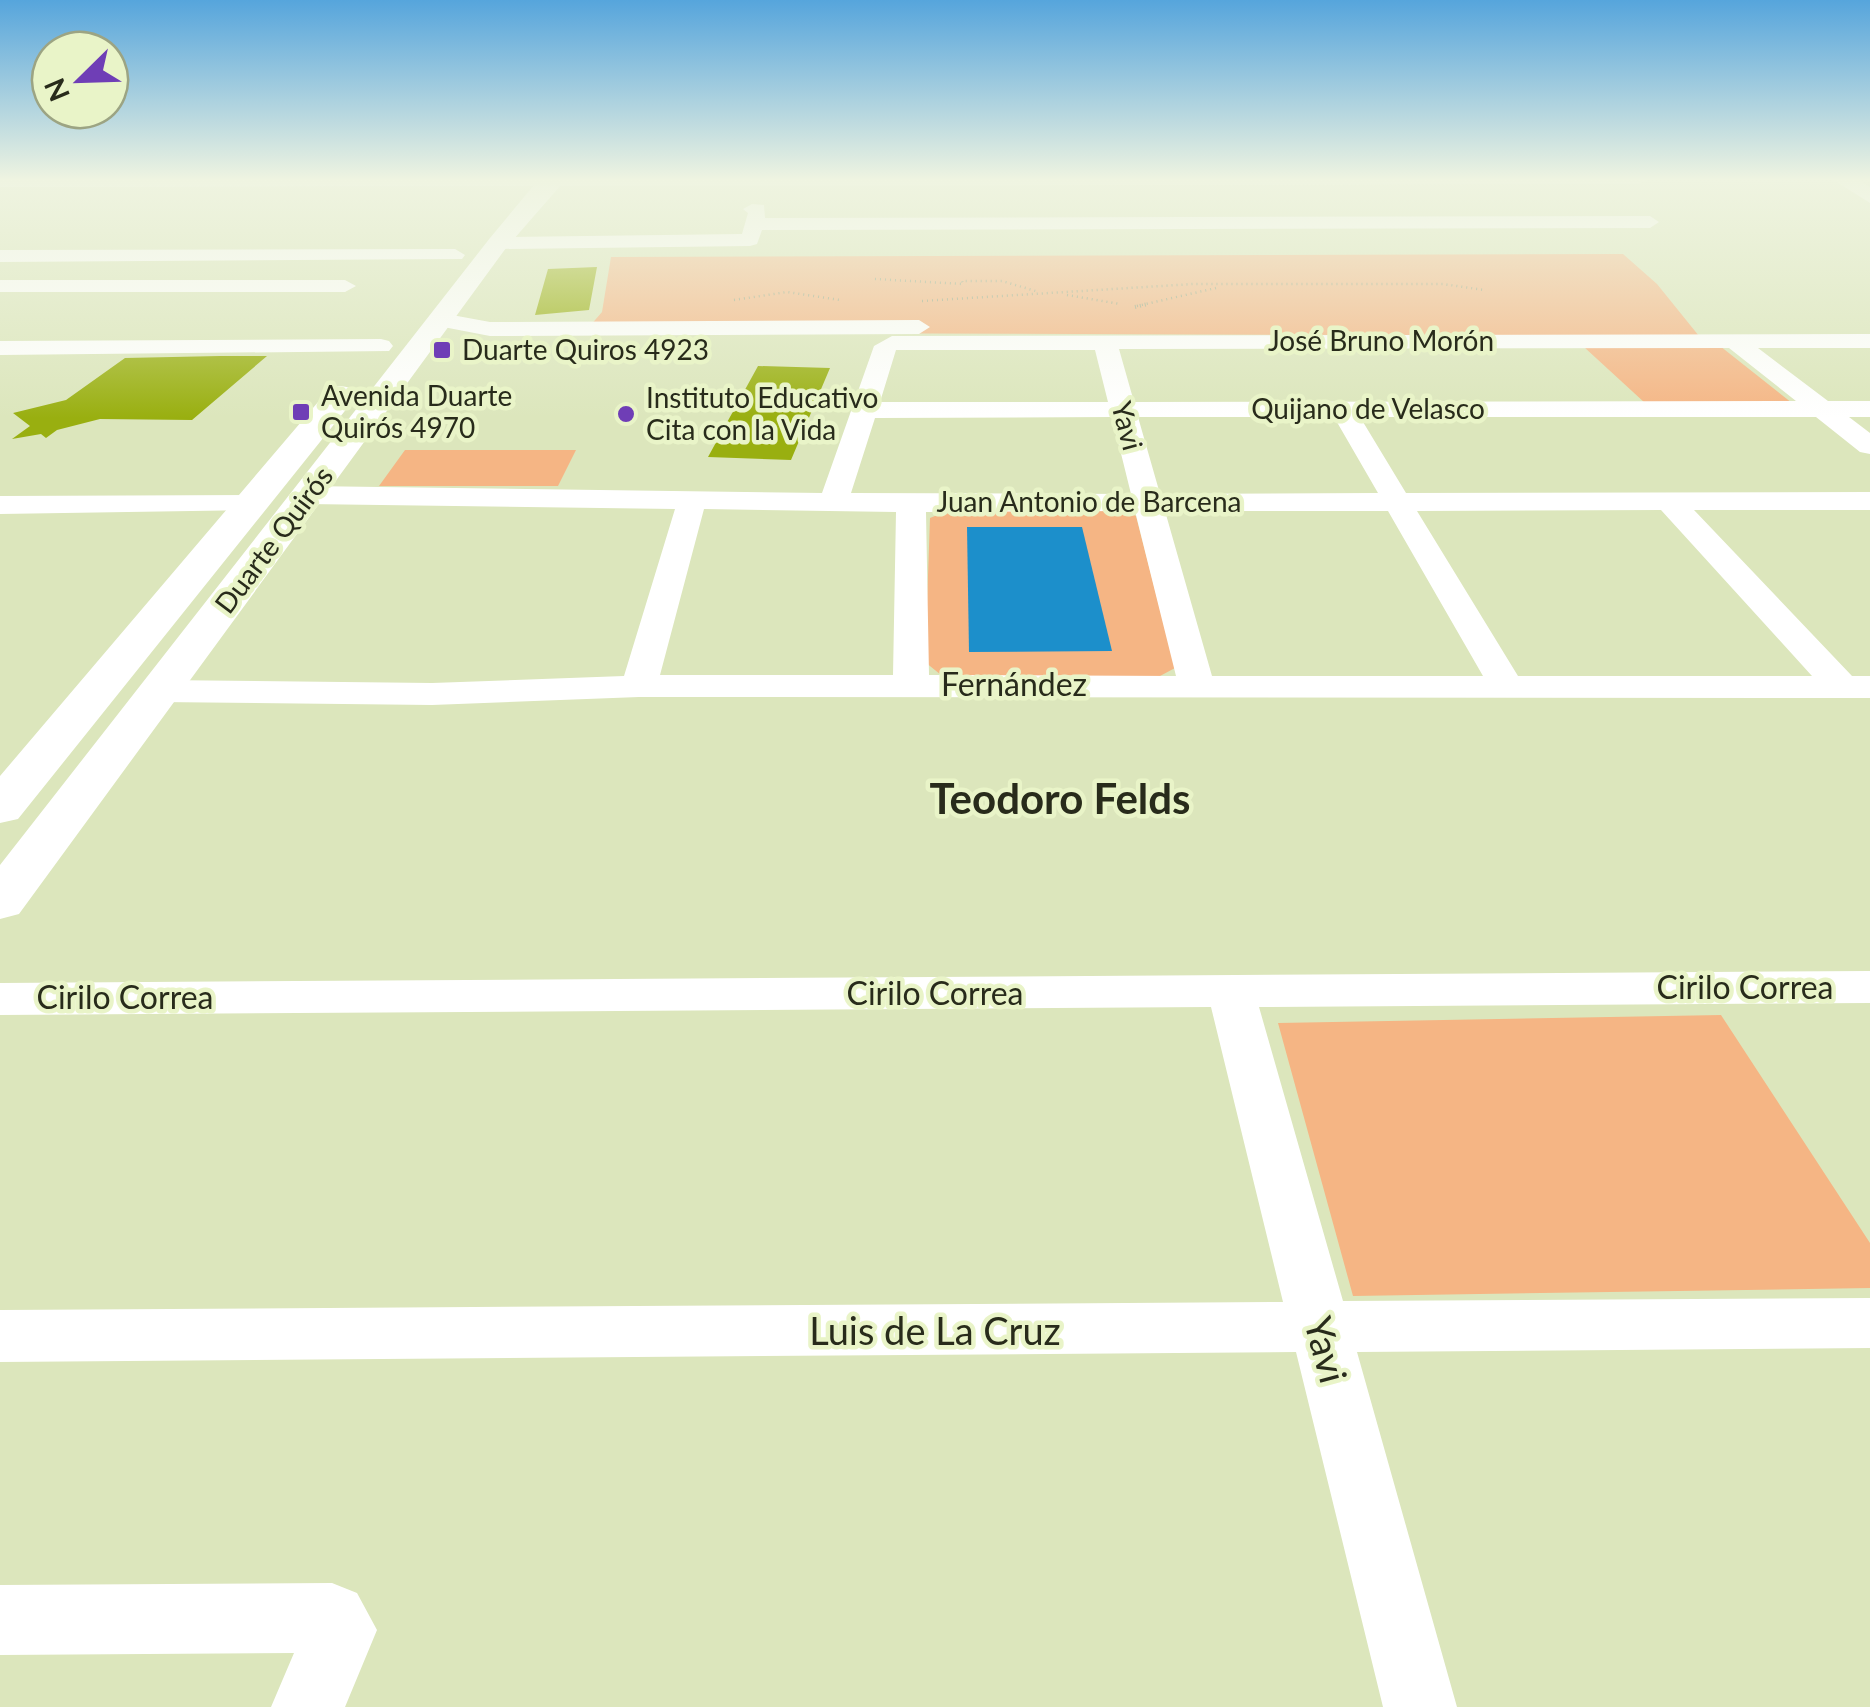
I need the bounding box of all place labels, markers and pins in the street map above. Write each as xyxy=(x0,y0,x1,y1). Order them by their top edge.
place label: Duarte Quiros 4923 xyxy=(462,332,709,366)
marker: Duarte Quiros 4923 xyxy=(431,339,453,361)
place label: Avenida Duarte Quirós 4970 xyxy=(321,378,512,444)
place label: Instituto Educativo Cita con la Vida xyxy=(646,380,878,446)
marker: Avenida Duarte Quirós 4970 xyxy=(290,401,312,423)
marker: Instituto Educativo Cita con la Vida xyxy=(615,403,637,425)

